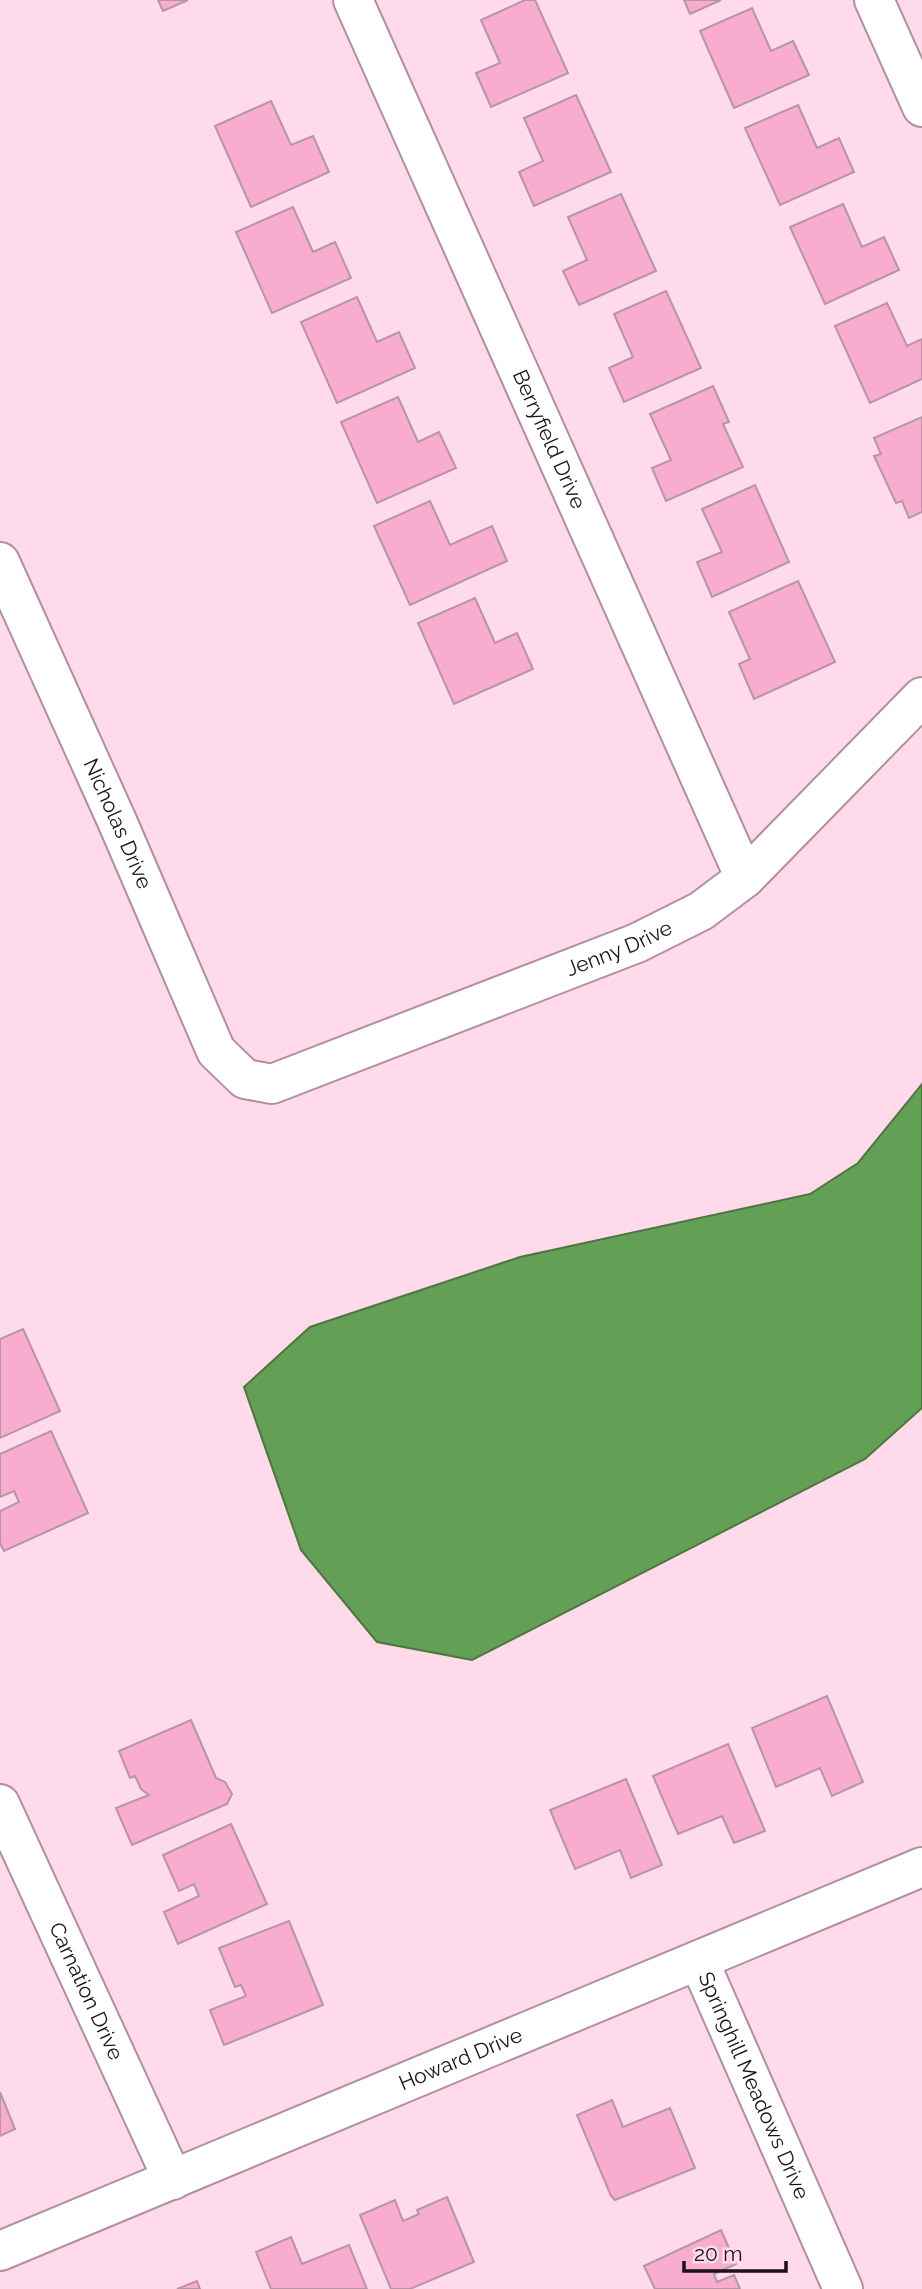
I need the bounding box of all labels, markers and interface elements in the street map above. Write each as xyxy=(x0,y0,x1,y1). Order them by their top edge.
street label: Berryfield Drive xyxy=(508,366,591,512)
street label: Nicholas Drive xyxy=(78,754,158,893)
street label: Jenny Drive xyxy=(562,914,676,981)
street label: Carnation Drive xyxy=(44,1918,129,2064)
street label: Springhill Meadows Drive xyxy=(693,1968,815,2203)
street label: Howard Drive xyxy=(395,2022,526,2095)
scale bar xyxy=(684,2230,786,2274)
text: 20 m xyxy=(694,2241,742,2266)

